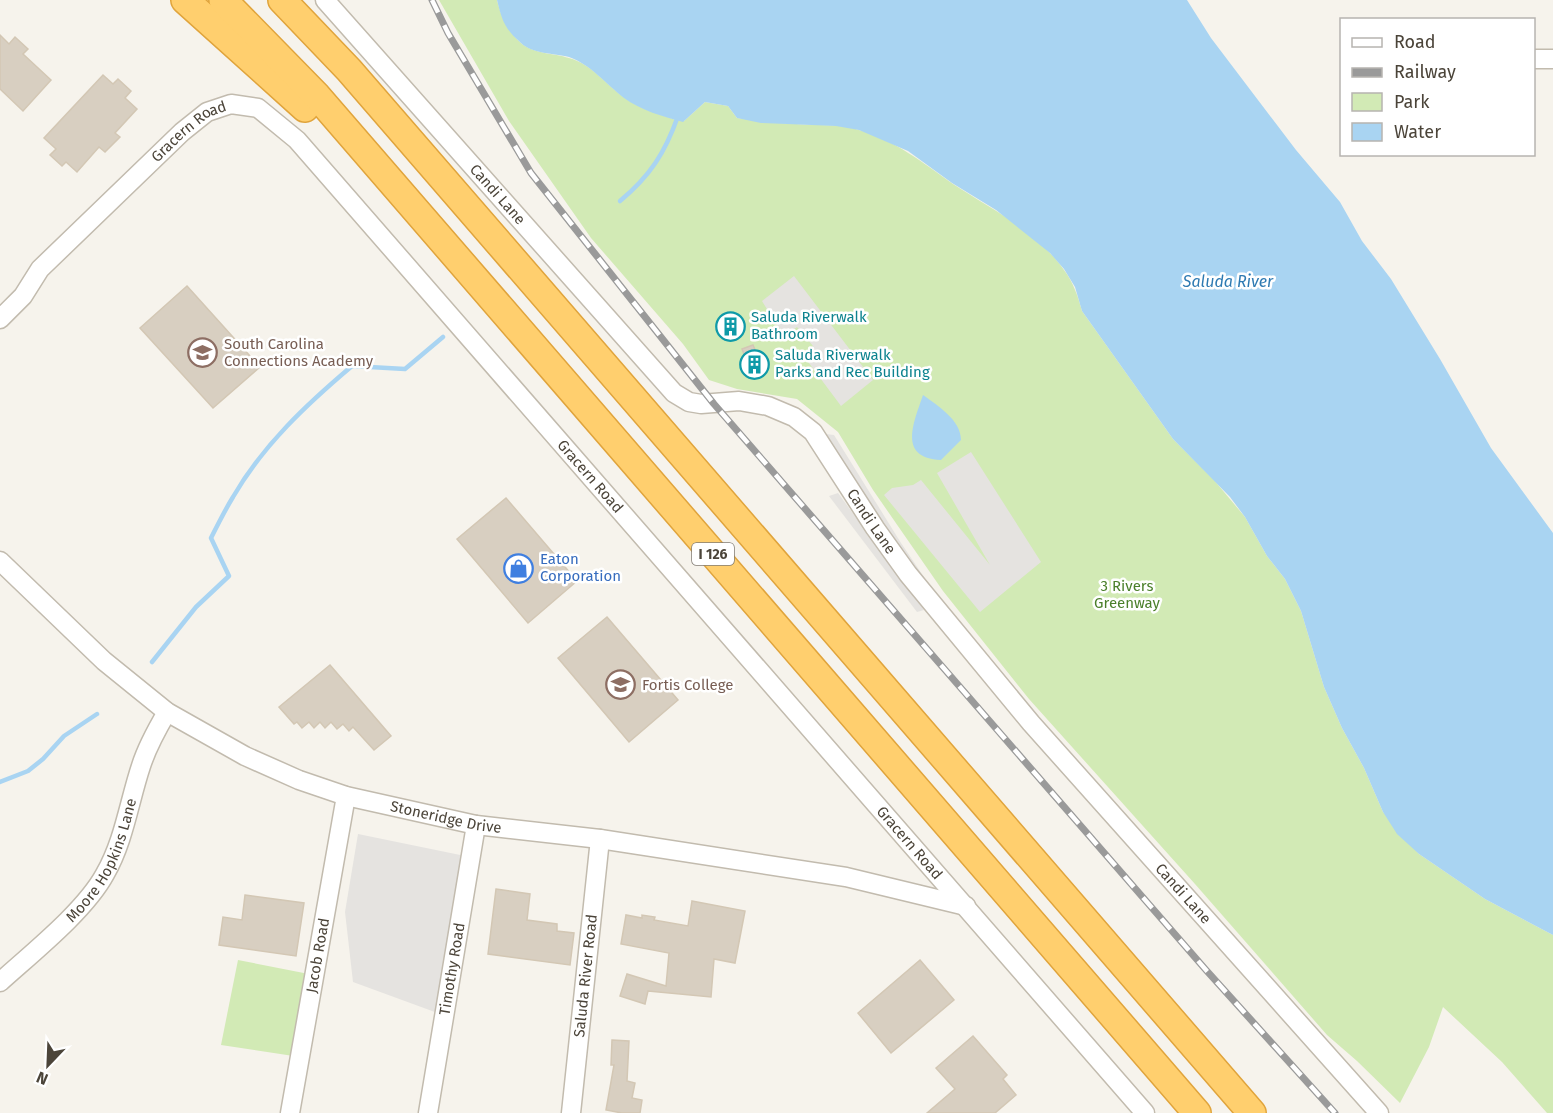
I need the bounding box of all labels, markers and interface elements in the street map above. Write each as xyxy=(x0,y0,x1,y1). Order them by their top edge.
legend xyxy=(1340,18,1535,156)
text: Road xyxy=(1394,31,1436,53)
text: Railway xyxy=(1394,61,1456,83)
text: Park xyxy=(1394,91,1430,113)
street label: Gracern Road xyxy=(147,97,229,166)
text: Water xyxy=(1394,121,1441,143)
street label: Candi Lane xyxy=(466,160,529,228)
water label: Saluda River xyxy=(1182,272,1274,291)
place label: Saluda Riverwalk Bathroom xyxy=(751,308,867,343)
building icon: Saluda Riverwalk Bathroom xyxy=(714,310,746,342)
place label: South Carolina Connections Academy xyxy=(224,335,374,370)
school or university icon: South Carolina Connections Academy xyxy=(187,337,219,369)
place label: Saluda Riverwalk Parks and Rec Building xyxy=(775,346,930,381)
building icon: Saluda Riverwalk Parks and Rec Building xyxy=(738,348,770,380)
street label: Gracern Road xyxy=(553,436,627,517)
street label: Candi Lane xyxy=(843,485,900,558)
road number: I 126 xyxy=(692,543,734,565)
place label: Eaton Corporation xyxy=(540,550,621,585)
shop icon: Eaton Corporation xyxy=(503,552,535,584)
park label: 3 Rivers Greenway xyxy=(1094,577,1161,612)
school or university icon: Fortis College xyxy=(605,669,637,701)
place label: Fortis College xyxy=(642,676,734,694)
street label: Moore Hopkins Lane xyxy=(62,796,140,926)
street label: Stoneridge Drive xyxy=(389,797,503,837)
street label: Gracern Road xyxy=(873,802,946,883)
street label: Candi Lane xyxy=(1152,860,1215,928)
street label: Saluda River Road xyxy=(570,913,601,1038)
street label: Jacob Road xyxy=(302,916,333,994)
street label: Timothy Road xyxy=(435,921,469,1017)
north arrow xyxy=(18,1035,78,1095)
text: N xyxy=(34,1068,51,1089)

